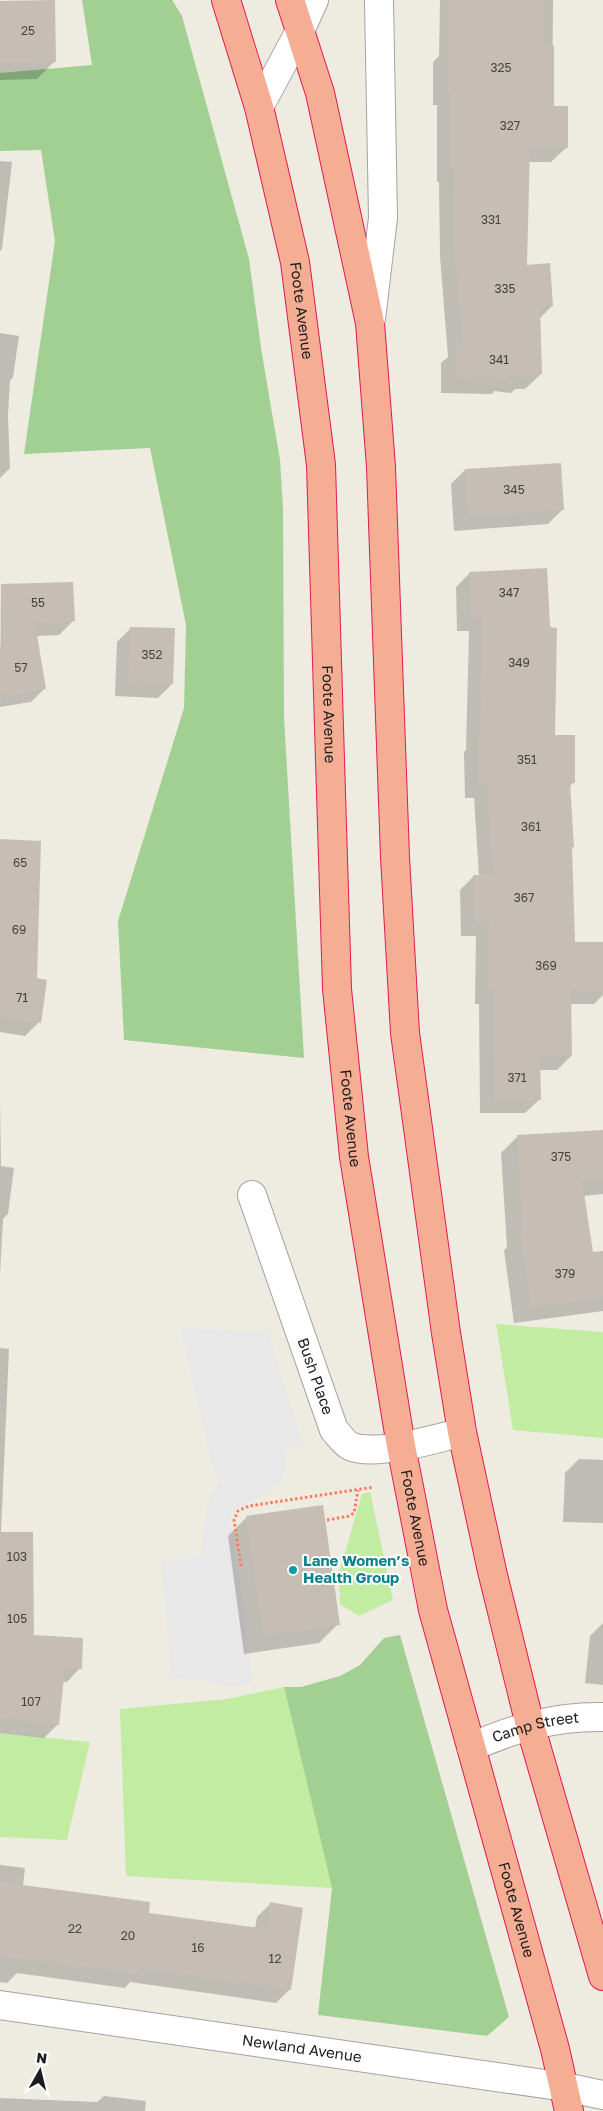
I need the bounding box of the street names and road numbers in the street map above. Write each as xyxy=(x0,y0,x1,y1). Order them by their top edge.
street label: Foote Avenue xyxy=(287,260,317,361)
street label: Foote Avenue xyxy=(319,665,340,764)
street label: Foote Avenue xyxy=(337,1068,366,1169)
street label: Bush Place xyxy=(295,1335,338,1417)
street label: Foote Avenue xyxy=(398,1468,434,1568)
street label: Camp Street xyxy=(489,1708,580,1746)
street label: Foote Avenue xyxy=(495,1860,539,1960)
street label: Newland Avenue xyxy=(241,2030,363,2065)

